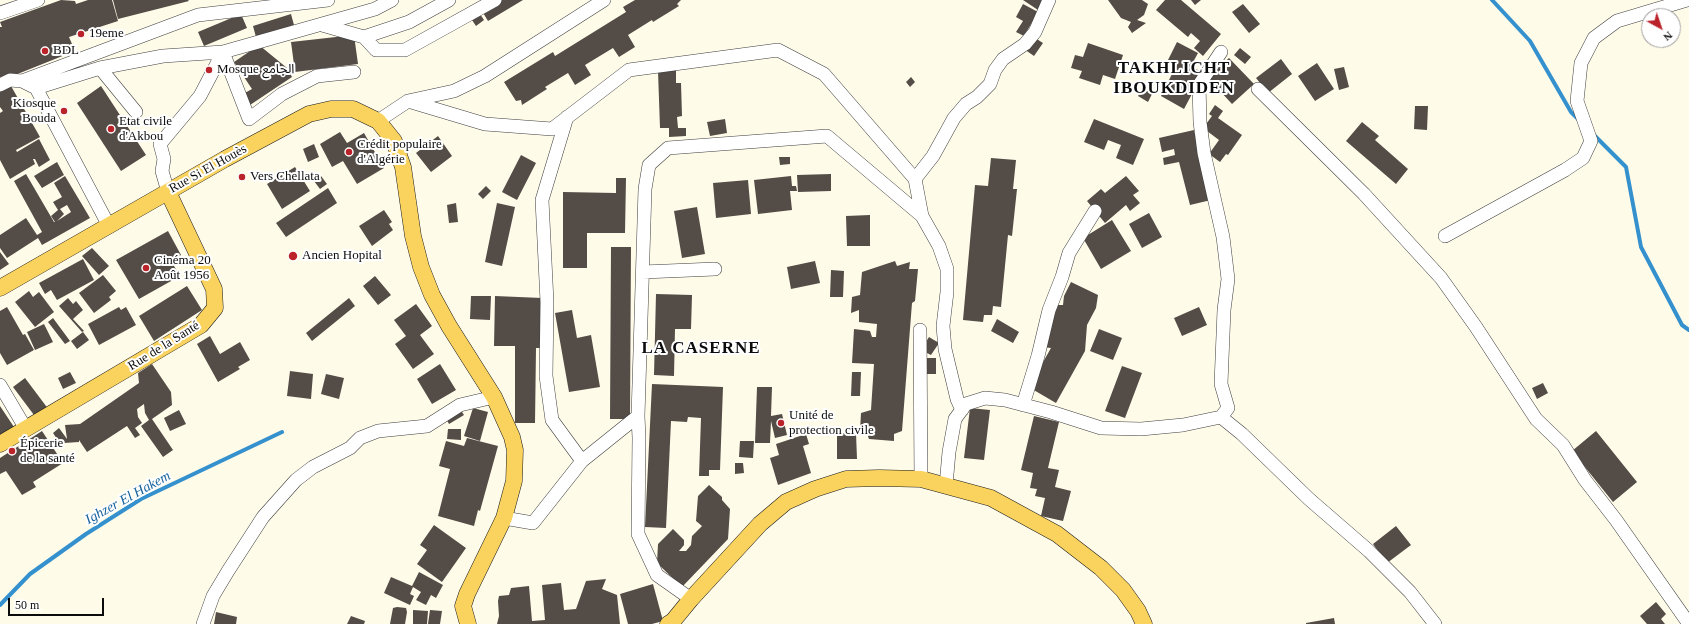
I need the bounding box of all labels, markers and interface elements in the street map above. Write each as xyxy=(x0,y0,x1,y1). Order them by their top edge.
north arrow xyxy=(1641,8,1681,48)
place label: 19eme xyxy=(89,26,124,42)
marker: 19eme xyxy=(76,29,86,39)
text: N xyxy=(1661,29,1675,44)
place label: BDL xyxy=(53,43,79,59)
marker: BDL xyxy=(40,46,50,56)
district label: TAKHLICHT IBOUKDIDEN xyxy=(1113,59,1235,99)
place label: Mosque الجامع xyxy=(217,62,294,78)
marker: Mosque الجامع xyxy=(204,65,214,75)
place label: Kiosque Bouda xyxy=(13,96,56,127)
marker: Kiosque Bouda xyxy=(59,106,69,116)
place label: Etat civile d'Akbou xyxy=(119,114,172,145)
marker: Etat civile d'Akbou xyxy=(106,124,116,134)
place label: Crédit populaire d'Algérie xyxy=(357,137,442,168)
street label: Rue Si El Houès xyxy=(166,141,250,197)
marker: Crédit populaire d'Algérie xyxy=(344,147,354,157)
place label: Vers Chellata xyxy=(250,169,320,185)
marker: Vers Chellata xyxy=(237,172,247,182)
place label: Ancien Hopital xyxy=(302,248,382,264)
marker: Ancien Hopital xyxy=(287,250,299,262)
place label: Cinéma 20 Août 1956 xyxy=(154,253,211,284)
marker: Cinéma 20 Août 1956 xyxy=(141,263,151,273)
street label: Rue de la Santé xyxy=(125,318,203,374)
district label: LA CASERNE xyxy=(641,339,761,359)
place label: Unité de protection civile xyxy=(789,408,874,439)
marker: Unité de protection civile xyxy=(776,418,786,428)
place label: Épicerie de la santé xyxy=(20,436,75,467)
marker: Épicerie de la santé xyxy=(7,446,17,456)
water label: Ighzer El Hakem xyxy=(82,468,174,528)
scale bar xyxy=(10,590,106,616)
text: 50 m xyxy=(15,598,39,612)

